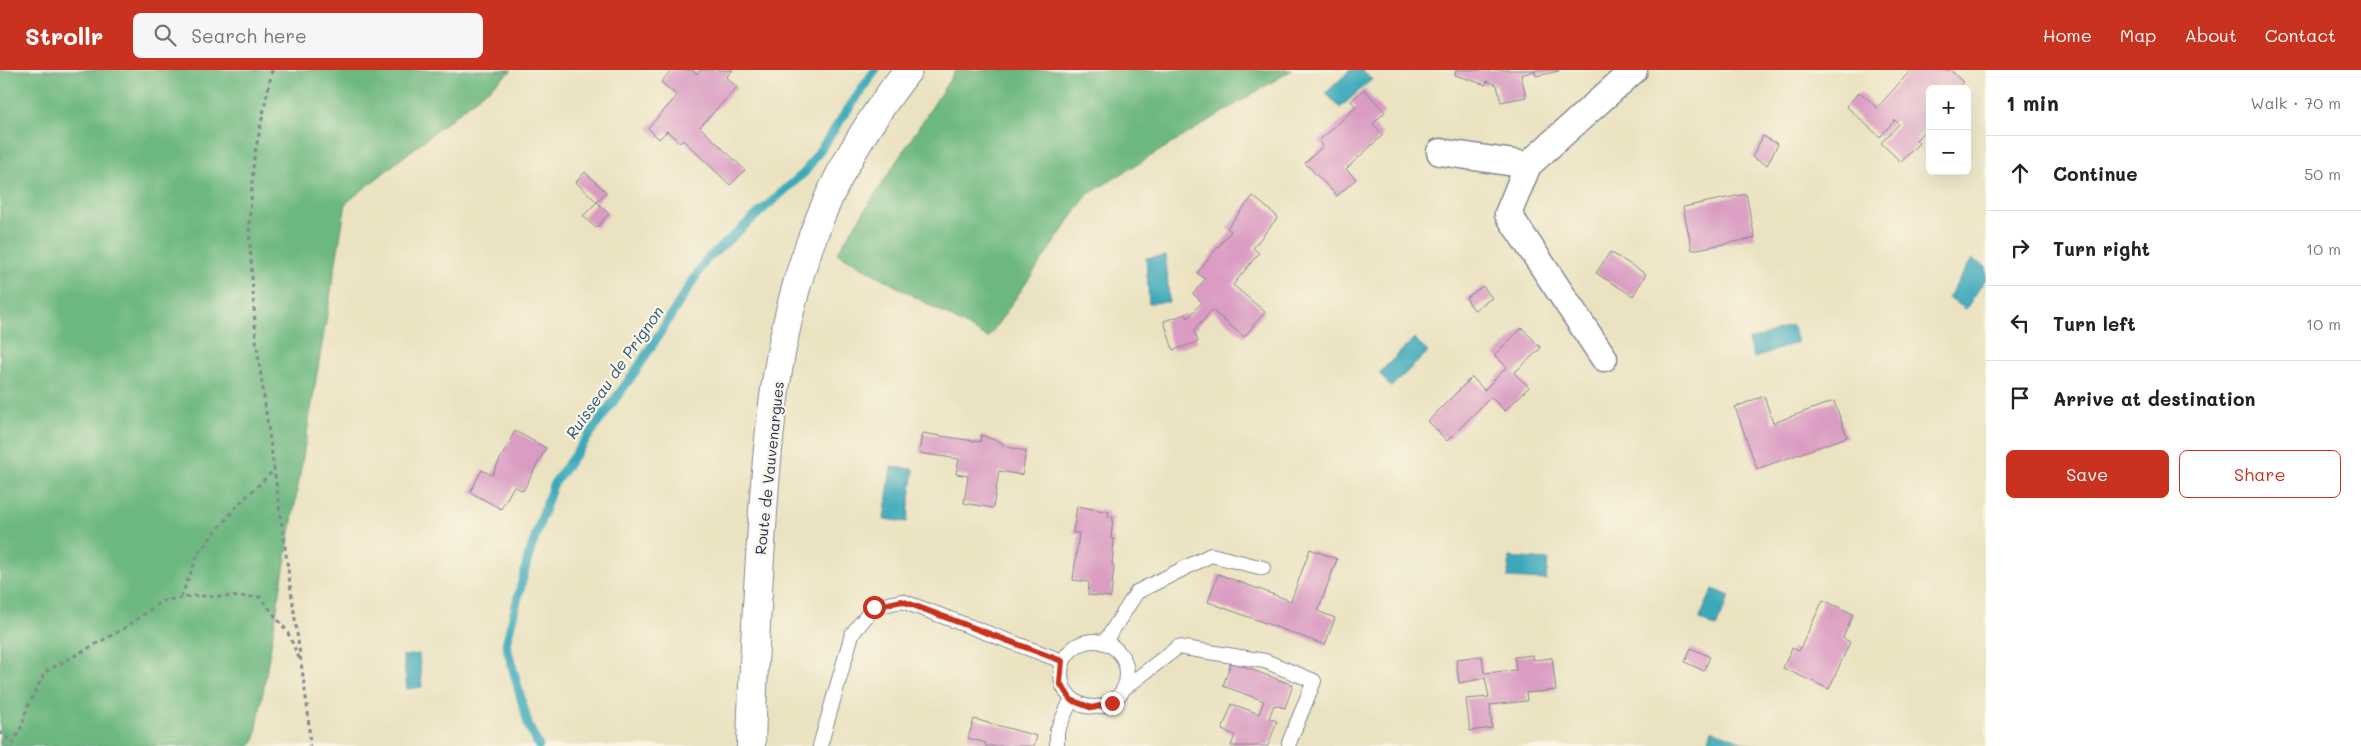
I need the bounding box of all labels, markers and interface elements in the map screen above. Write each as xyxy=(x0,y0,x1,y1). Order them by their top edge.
search box xyxy=(133,13,483,58)
text: Strollr xyxy=(25,20,103,51)
icon: search xyxy=(151,21,179,49)
text: Search here xyxy=(191,23,307,48)
text: Home xyxy=(2043,23,2092,47)
text: Map xyxy=(2120,23,2156,47)
text: About xyxy=(2184,23,2237,47)
text: Contact xyxy=(2265,23,2336,47)
map controls xyxy=(1926,85,1971,175)
button: + xyxy=(1926,85,1971,130)
text: 1 min xyxy=(2006,89,2059,116)
text: Walk · 70 m xyxy=(2251,92,2341,113)
button: − xyxy=(1926,130,1971,175)
icon: ahead xyxy=(2006,159,2034,187)
text: Continue xyxy=(2053,161,2138,186)
text: 50 m xyxy=(2304,163,2341,184)
icon: right xyxy=(2006,234,2034,262)
text: Turn right xyxy=(2053,236,2150,261)
text: 10 m xyxy=(2306,238,2341,259)
water label: Ruisseau de Prignon xyxy=(560,301,668,443)
icon: left xyxy=(2006,309,2034,337)
text: Turn left xyxy=(2053,311,2136,336)
text: 10 m xyxy=(2306,313,2341,334)
street label: Route de Vauvenargues xyxy=(750,380,788,556)
icon: arrive xyxy=(2006,384,2034,412)
text: Arrive at destination xyxy=(2053,386,2256,411)
button: Save xyxy=(2006,450,2169,498)
button: Share xyxy=(2179,450,2341,498)
route start xyxy=(863,596,886,619)
route end xyxy=(1101,692,1124,715)

